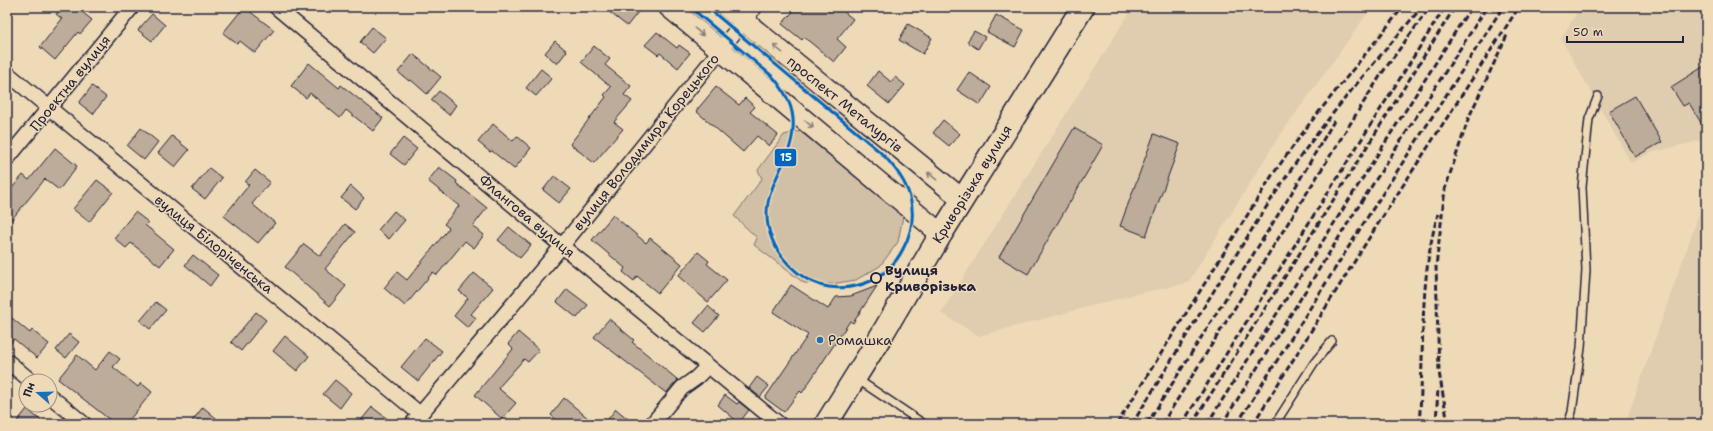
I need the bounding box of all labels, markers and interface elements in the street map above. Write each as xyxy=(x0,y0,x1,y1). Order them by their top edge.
scale bar xyxy=(1567,18,1683,44)
text: 50 m xyxy=(1573,24,1603,40)
one-way arrow xyxy=(694,27,704,36)
street label: Проектна вулиця xyxy=(26,31,114,135)
one-way arrow xyxy=(772,44,783,53)
street label: вулиця Володимира Корецького xyxy=(569,50,723,234)
street label: проспект Металургів xyxy=(784,52,906,156)
one-way arrow xyxy=(804,120,815,129)
street label: Криворізька вулиця xyxy=(928,121,1016,247)
line badge: 15 xyxy=(774,148,797,167)
text: 15 xyxy=(780,150,792,165)
street label: Флангова вулиця xyxy=(475,170,579,262)
one-way arrow xyxy=(927,171,938,180)
street label: вулиця Білоріченська xyxy=(151,191,277,298)
place label: Вулиця Криворізька xyxy=(885,261,976,295)
marker: Вулиця Криворізька xyxy=(870,272,882,284)
place label: Ромашка xyxy=(828,331,892,349)
marker: Ромашка xyxy=(815,335,825,345)
north arrow xyxy=(18,373,58,413)
text: Пн xyxy=(20,380,39,399)

